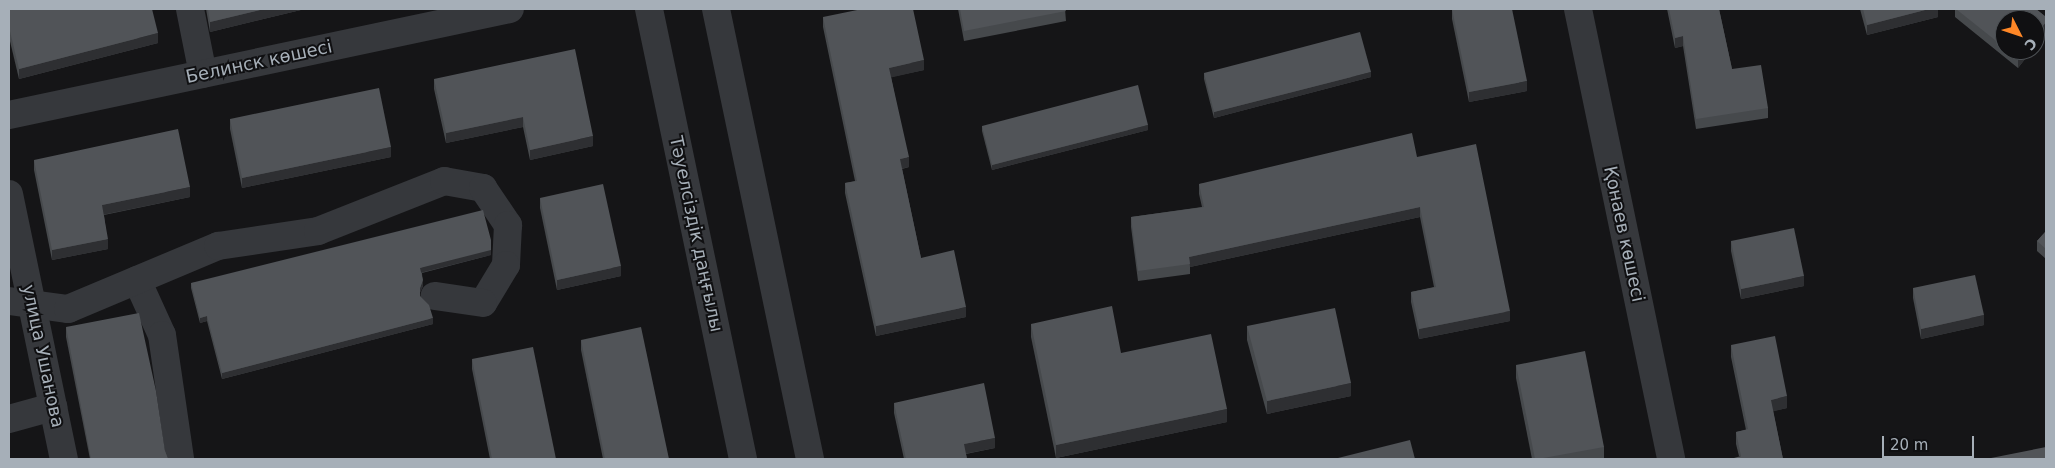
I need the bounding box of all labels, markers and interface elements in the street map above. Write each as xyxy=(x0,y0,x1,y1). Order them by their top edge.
north arrow xyxy=(1995,10,2045,60)
text: С xyxy=(2021,35,2040,53)
street label: Белинск көшесі xyxy=(184,36,334,88)
street label: Тәуелсіздік даңғылы xyxy=(665,134,727,334)
street label: Қонаев көшесі xyxy=(1599,164,1649,304)
street label: улица Ушанова xyxy=(17,282,69,430)
scale bar xyxy=(1885,426,1978,458)
text: 20 m xyxy=(1890,436,1928,454)

